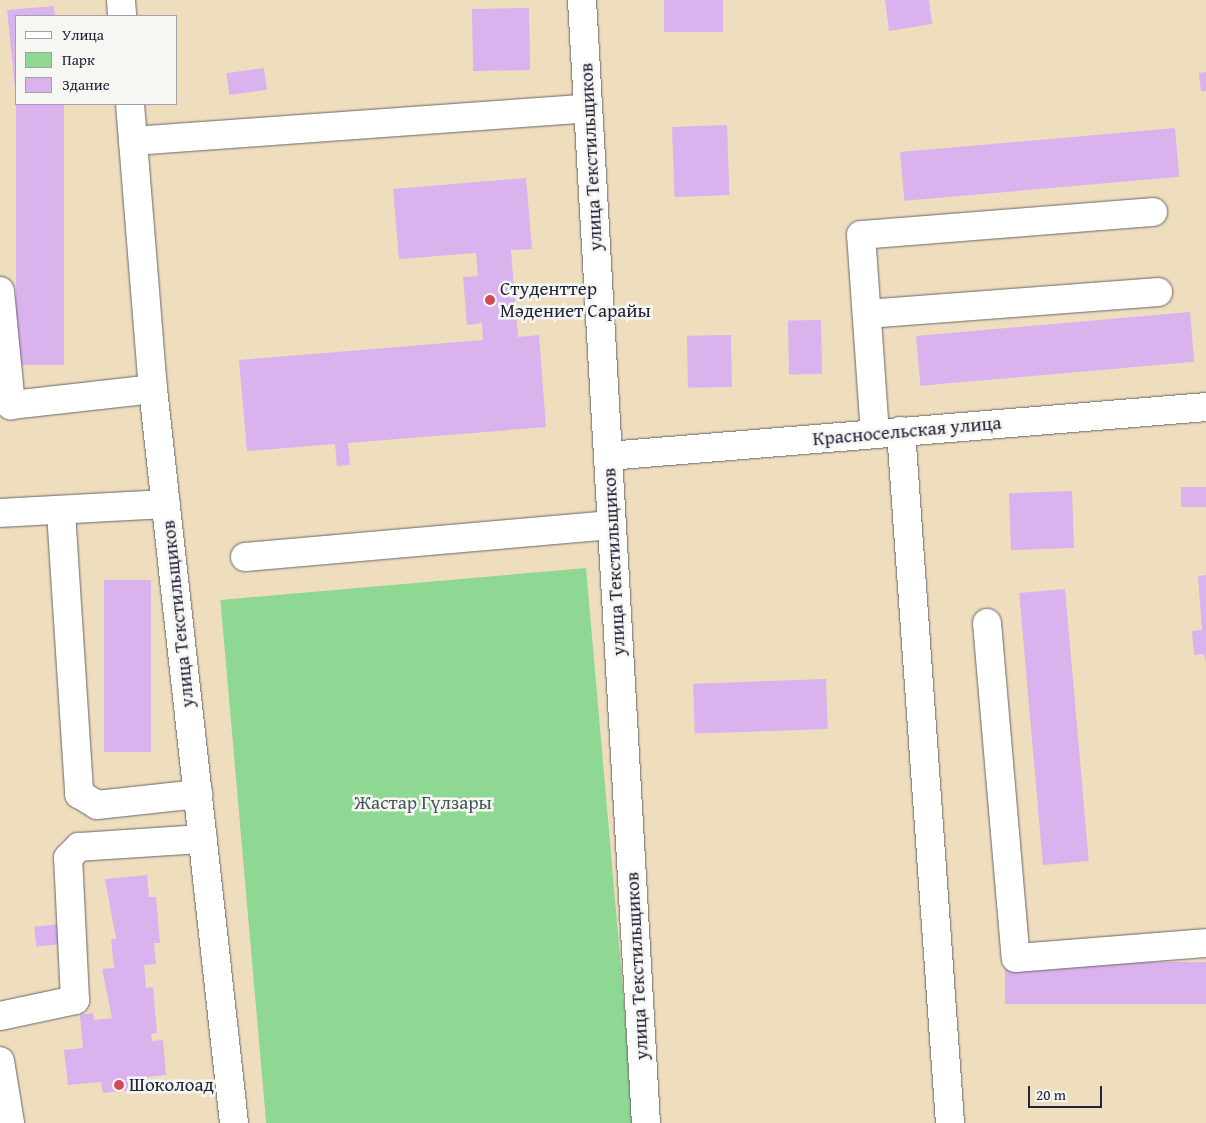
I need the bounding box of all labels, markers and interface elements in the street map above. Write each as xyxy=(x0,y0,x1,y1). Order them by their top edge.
legend xyxy=(15,15,178,105)
text: Улица xyxy=(62,24,104,45)
text: Парк xyxy=(62,49,95,70)
street label: улица Текстильщиков xyxy=(575,62,607,252)
text: Здание xyxy=(62,74,110,95)
place label: Студенттер Мәдениет Сарайы xyxy=(500,278,651,322)
marker: Студенттер Мәдениет Сарайы xyxy=(484,294,496,306)
street label: Красносельская улица xyxy=(812,411,1002,451)
street label: улица Текстильщиков xyxy=(598,467,630,657)
street label: улица Текстильщиков xyxy=(157,519,199,709)
park label: Жастар Гүлзары xyxy=(354,792,492,814)
street label: улица Текстильщиков xyxy=(621,871,653,1061)
place label: Шоколоад xyxy=(129,1074,214,1096)
scale bar xyxy=(1031,1076,1105,1108)
marker: Шоколоад xyxy=(113,1079,125,1091)
text: 20 m xyxy=(1036,1084,1066,1105)

